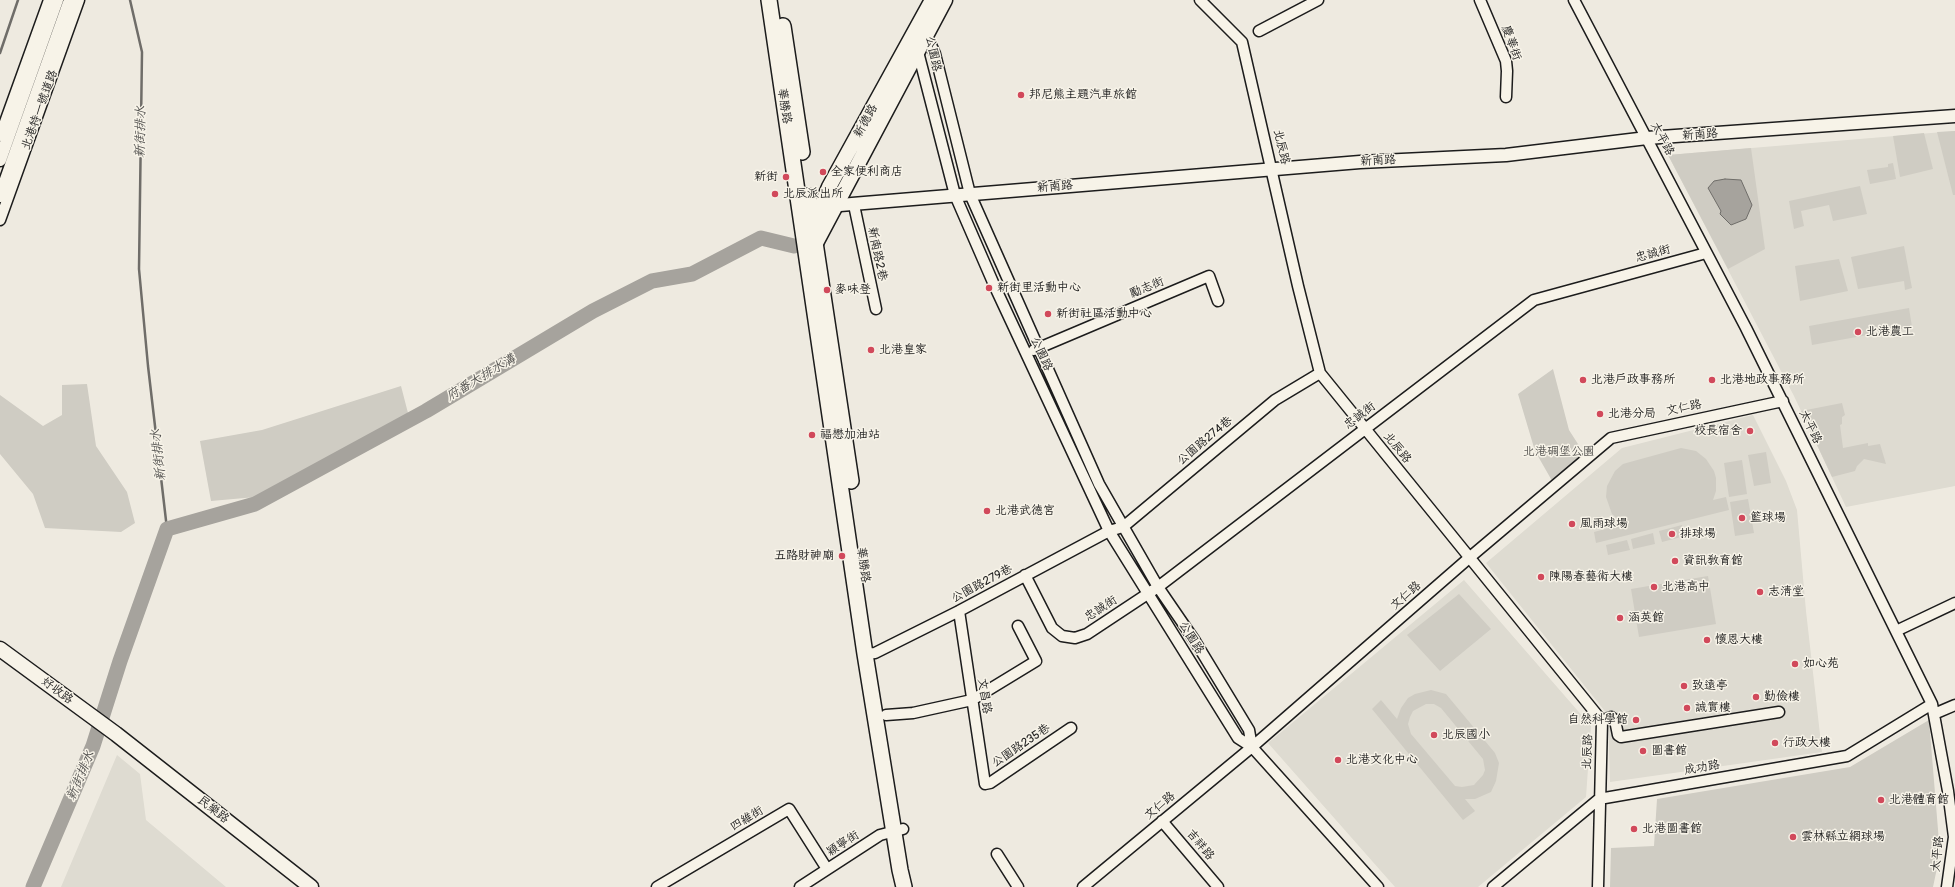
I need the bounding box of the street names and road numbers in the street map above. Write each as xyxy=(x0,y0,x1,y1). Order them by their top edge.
street label: 慶華街 xyxy=(1498,24,1524,62)
street label: 公園路 xyxy=(922,35,944,73)
street label: 北港特一號道路 xyxy=(19,68,61,152)
street label: 華勝路 xyxy=(774,87,794,125)
street label: 新德路 xyxy=(851,102,881,140)
street label: 太平路 xyxy=(1647,120,1677,158)
street label: 新南路 xyxy=(1682,127,1718,143)
street label: 北辰路 xyxy=(1270,128,1292,166)
street label: 新南路 xyxy=(1360,153,1396,169)
street label: 新南路 xyxy=(1036,178,1074,196)
street label: 新南路2巷 xyxy=(864,226,890,282)
street label: 忠誠街 xyxy=(1634,242,1672,266)
street label: 勵志街 xyxy=(1128,274,1166,302)
street label: 公園路 xyxy=(1027,335,1055,373)
street label: 文仁路 xyxy=(1665,397,1703,419)
street label: 忠誠街 xyxy=(1341,399,1379,433)
street label: 太平路 xyxy=(1796,408,1824,446)
street label: 公園路274巷 xyxy=(1174,414,1236,468)
street label: 北辰路 xyxy=(1380,429,1414,467)
street label: 華勝路 xyxy=(853,546,873,584)
street label: 公園路279巷 xyxy=(949,562,1015,606)
street label: 文仁路 xyxy=(1388,579,1424,613)
street label: 忠誠街 xyxy=(1082,593,1120,625)
street label: 公園路 xyxy=(1175,619,1207,657)
street label: 好收路 xyxy=(38,675,76,707)
street label: 文昌路 xyxy=(974,677,994,715)
street label: 公園路235巷 xyxy=(989,721,1053,771)
street label: 北辰路 xyxy=(1580,734,1596,770)
street label: 成功路 xyxy=(1683,758,1721,778)
street label: 文仁路 xyxy=(1142,789,1178,823)
street label: 民樂路 xyxy=(194,793,232,827)
street label: 四維街 xyxy=(728,804,766,834)
street label: 吉祥路 xyxy=(1183,827,1217,863)
street label: 穎寧街 xyxy=(824,828,862,860)
street label: 太平路 xyxy=(1929,835,1947,873)

